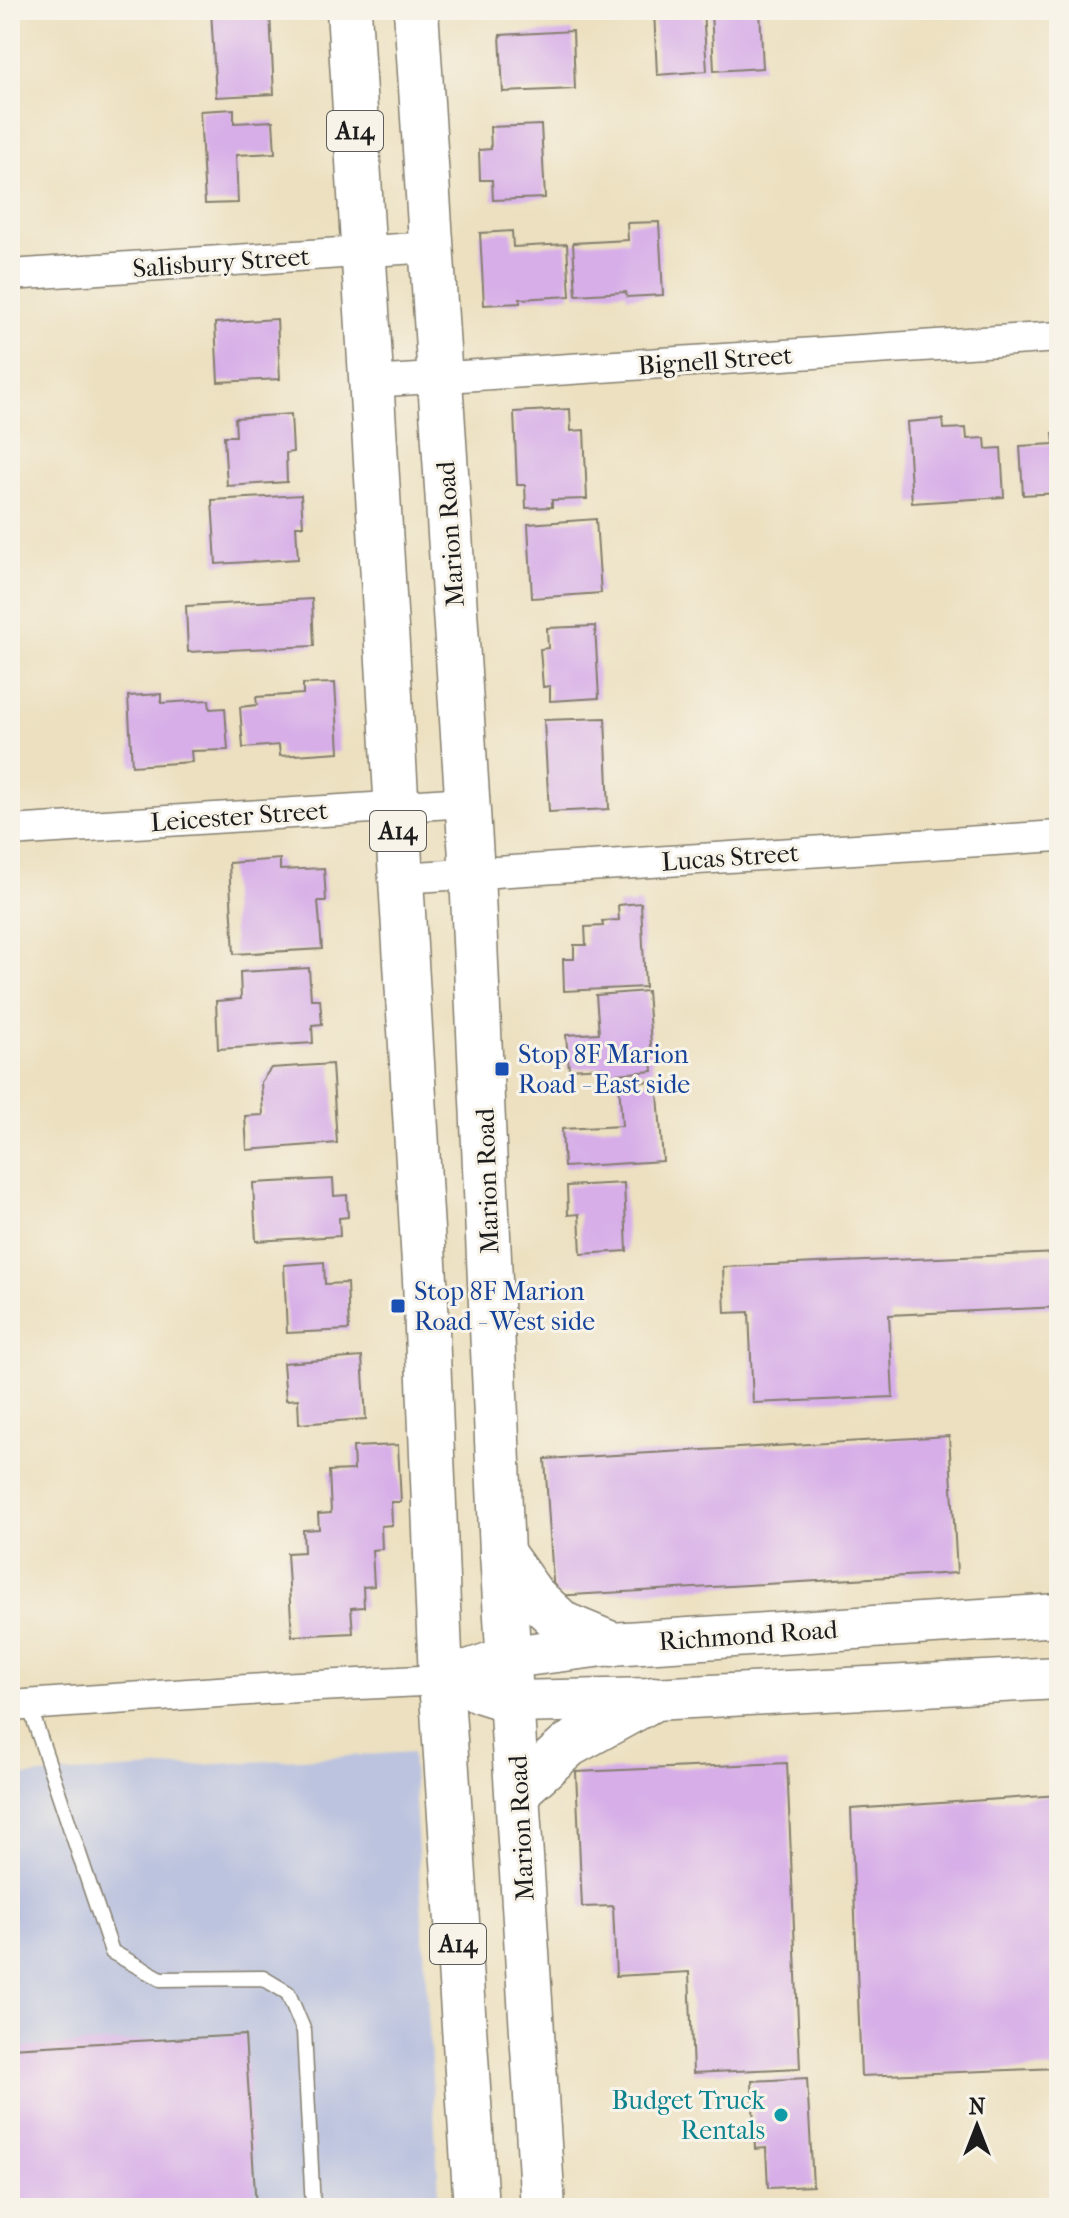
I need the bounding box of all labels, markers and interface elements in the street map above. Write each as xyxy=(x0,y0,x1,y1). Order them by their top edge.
road number: A14 xyxy=(327,111,383,151)
street label: Salisbury Street xyxy=(132,241,311,284)
street label: Bignell Street xyxy=(637,340,794,381)
street label: Marion Road xyxy=(430,459,471,608)
street label: Leicester Street xyxy=(149,795,329,838)
road number: A14 xyxy=(370,811,426,851)
street label: Lucas Street xyxy=(660,837,800,878)
place label: Stop 8F Marion Road - East side xyxy=(518,1039,690,1100)
marker: Stop 8F Marion Road - East side xyxy=(493,1060,511,1078)
street label: Marion Road xyxy=(469,1107,506,1254)
place label: Stop 8F Marion Road - West side xyxy=(414,1276,595,1337)
marker: Stop 8F Marion Road - West side xyxy=(389,1297,407,1315)
street label: Richmond Road xyxy=(657,1614,839,1657)
street label: Marion Road xyxy=(502,1753,541,1902)
road number: A14 xyxy=(430,1924,486,1964)
place label: Budget Truck Rentals xyxy=(611,2085,766,2146)
north arrow xyxy=(937,2086,1017,2166)
text: N xyxy=(969,2094,986,2120)
marker: Budget Truck Rentals xyxy=(772,2106,790,2124)

